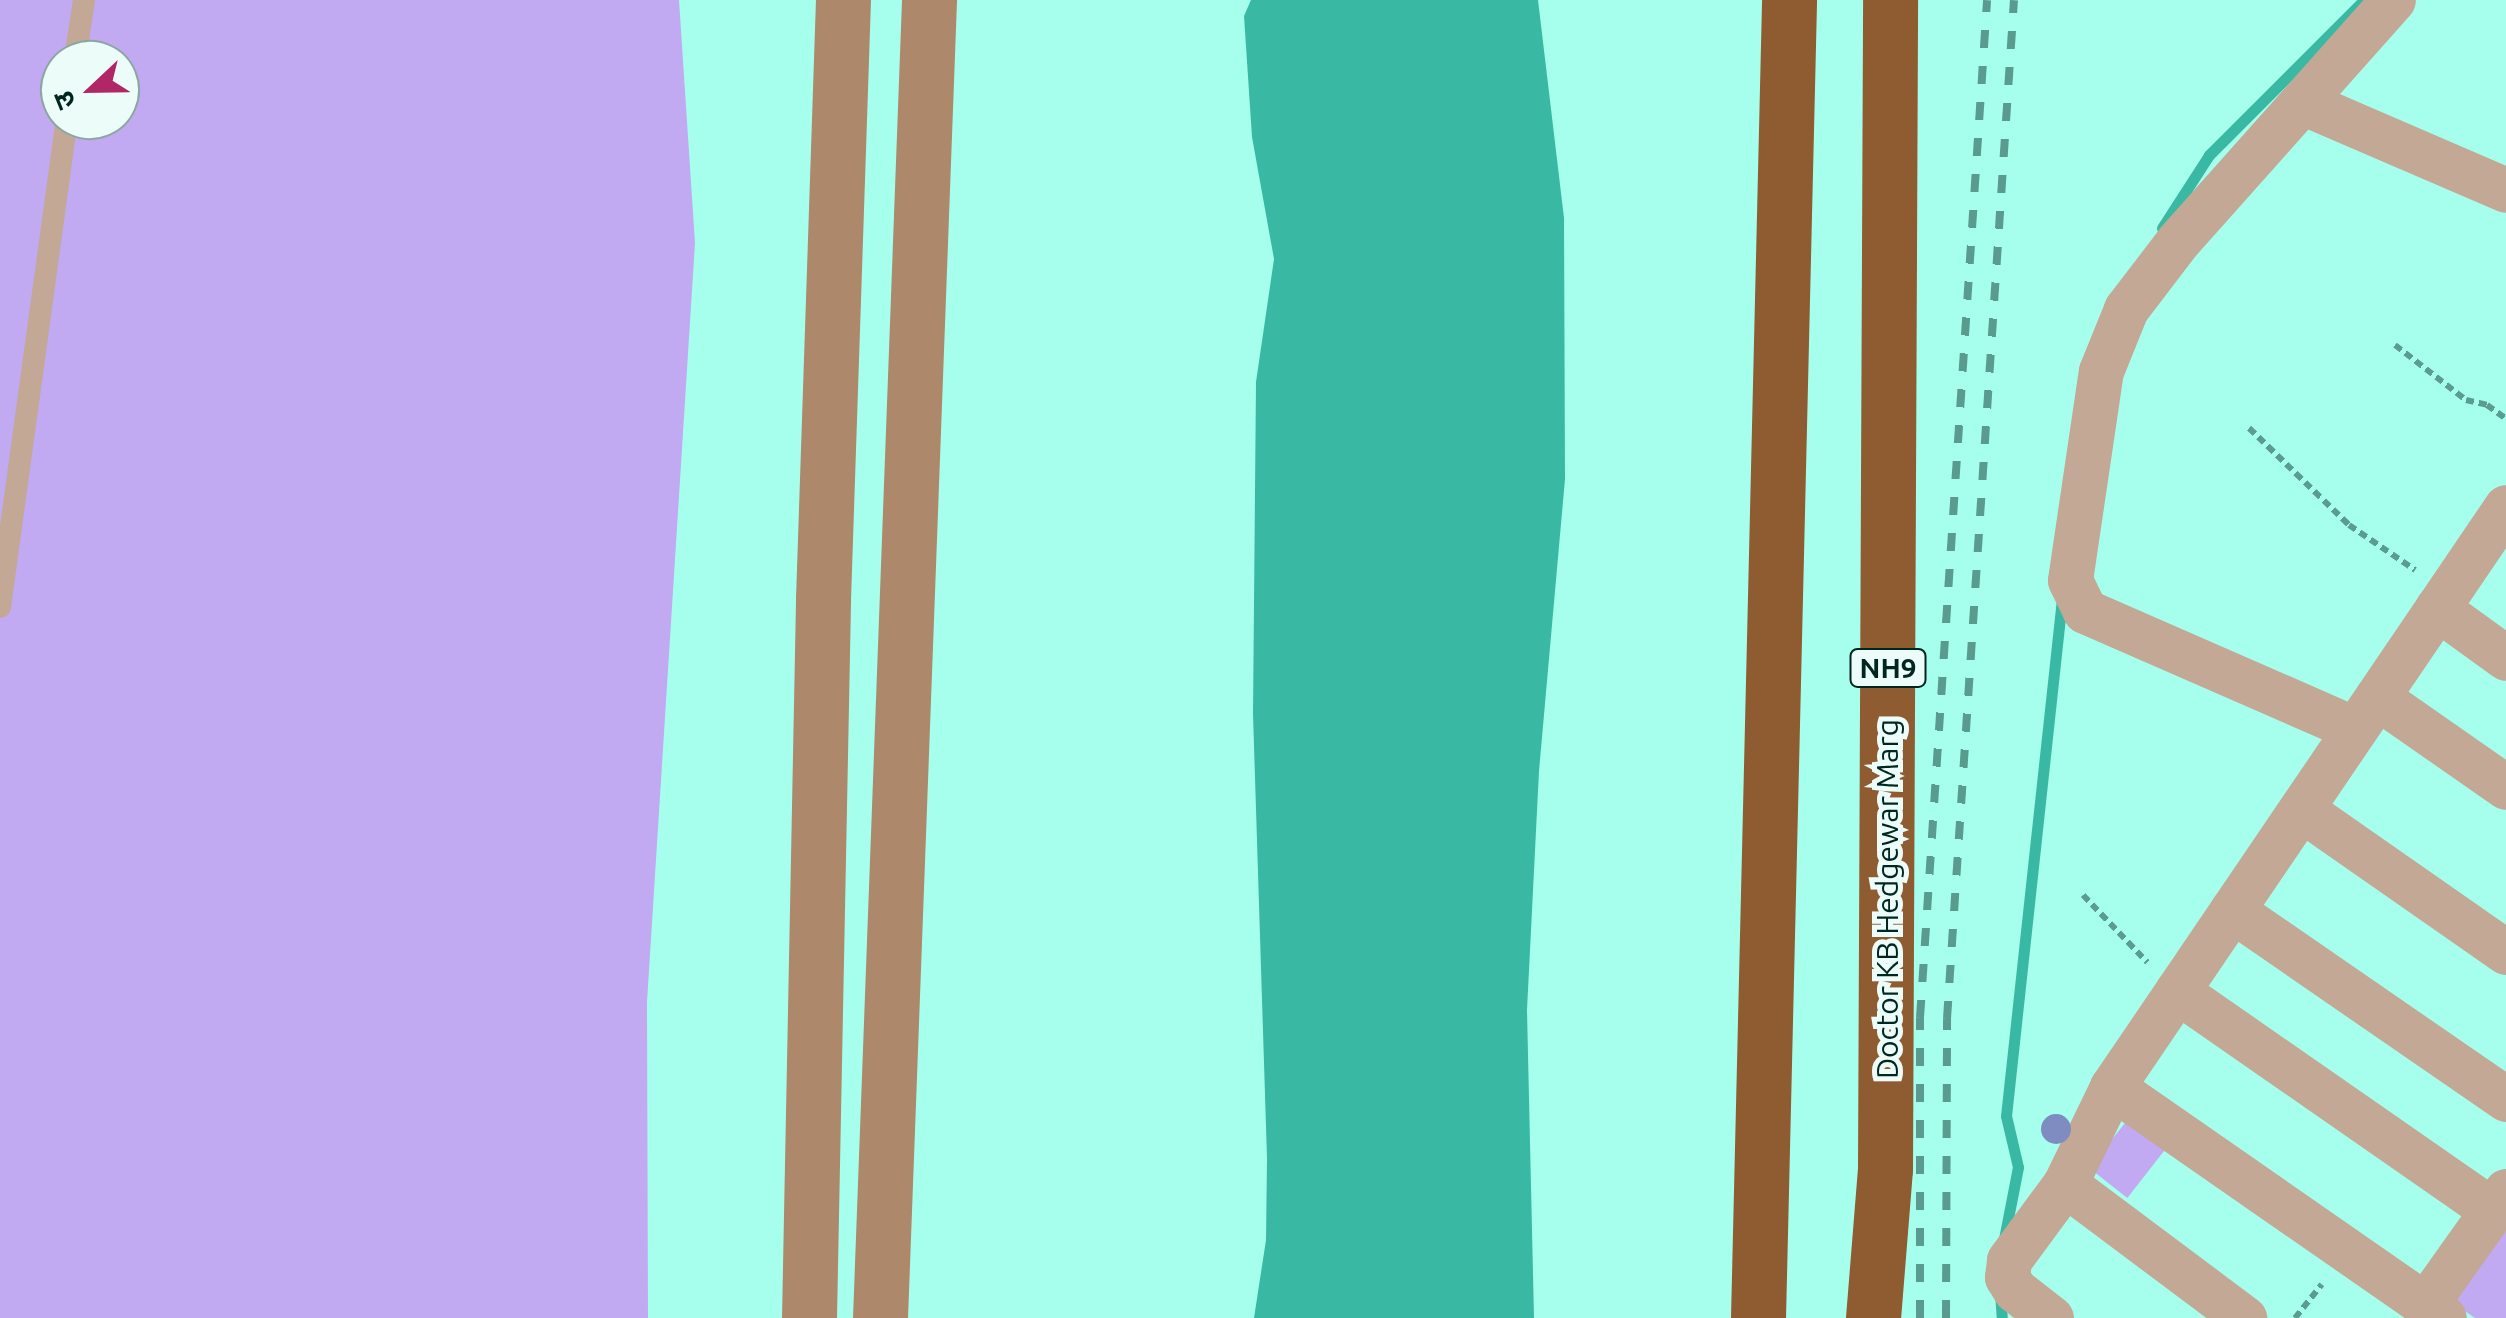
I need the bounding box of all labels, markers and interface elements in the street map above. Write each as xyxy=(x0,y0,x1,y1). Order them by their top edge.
north arrow xyxy=(40,40,140,140)
text: उ xyxy=(46,87,81,114)
road number: NH9 xyxy=(1848,645,1928,691)
street label: Doctor KB Hedgewar Marg xyxy=(1869,719,1905,1079)

